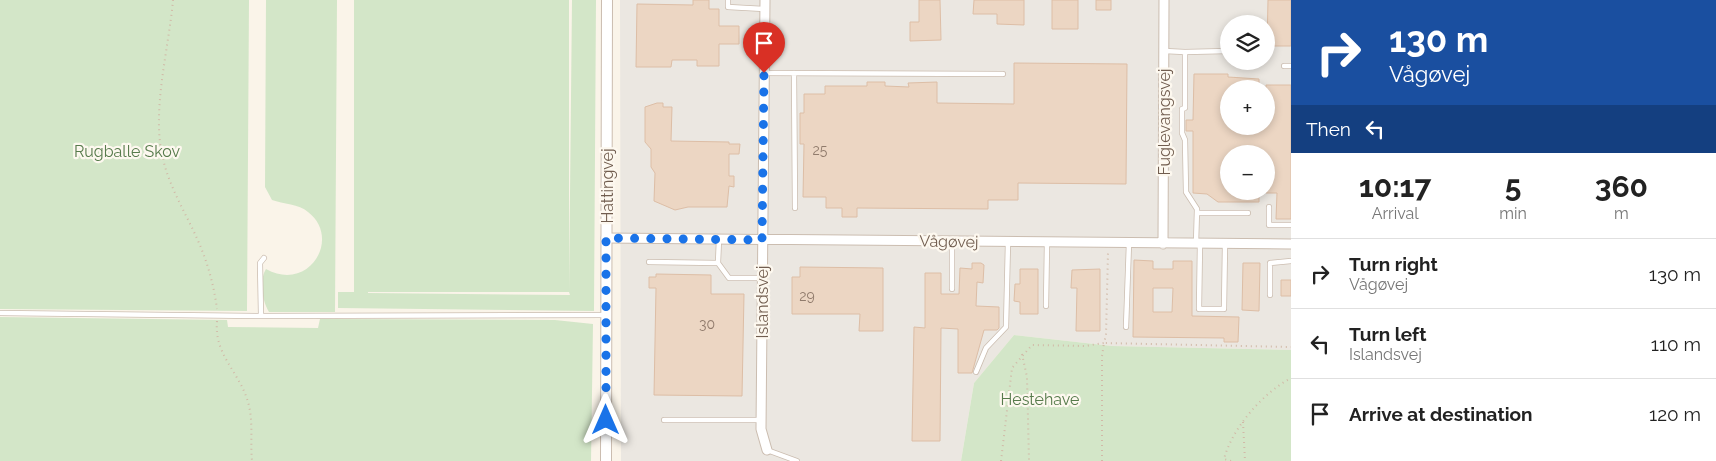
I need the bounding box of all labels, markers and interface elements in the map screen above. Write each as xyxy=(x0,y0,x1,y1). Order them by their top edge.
map controls xyxy=(1220,15,1275,200)
button: layers xyxy=(1220,15,1275,70)
text: 130 m xyxy=(1389,19,1488,60)
icon: right xyxy=(1306,20,1371,85)
pin xyxy=(743,22,785,73)
icon: arrive xyxy=(750,29,778,57)
text: Vågøvej xyxy=(1389,61,1470,87)
street label: Fuglevangsvej xyxy=(1155,69,1174,175)
button: + xyxy=(1220,80,1275,135)
icon: left xyxy=(1361,115,1389,143)
text: Then xyxy=(1306,118,1351,140)
park label: Rugballe Skov xyxy=(74,142,180,161)
house number: 25 xyxy=(813,142,828,158)
button: − xyxy=(1220,145,1275,200)
street label: Hattingvej xyxy=(598,148,617,224)
text: 10:17 xyxy=(1359,169,1431,204)
text: 5 xyxy=(1505,169,1521,204)
text: 360 xyxy=(1595,169,1648,204)
text: Arrival xyxy=(1372,204,1419,223)
text: min xyxy=(1499,204,1527,223)
text: m xyxy=(1614,204,1629,223)
street label: Vågøvej xyxy=(919,231,979,252)
text: Turn right xyxy=(1349,253,1438,275)
icon: right xyxy=(1306,260,1334,288)
text: 130 m xyxy=(1649,263,1701,285)
street label: Islandsvej xyxy=(753,266,772,338)
text: Vågøvej xyxy=(1349,275,1408,294)
house number: 29 xyxy=(799,288,815,304)
house number: 30 xyxy=(699,316,715,332)
text: Turn left xyxy=(1349,323,1426,345)
icon: left xyxy=(1306,330,1334,358)
text: 110 m xyxy=(1651,333,1701,355)
text: Islandsvej xyxy=(1349,345,1422,364)
park label: Hestehave xyxy=(1001,390,1079,409)
position arrow xyxy=(579,393,631,445)
icon: arrive xyxy=(1306,400,1334,428)
text: Arrive at destination xyxy=(1349,403,1533,425)
text: 120 m xyxy=(1649,403,1701,425)

